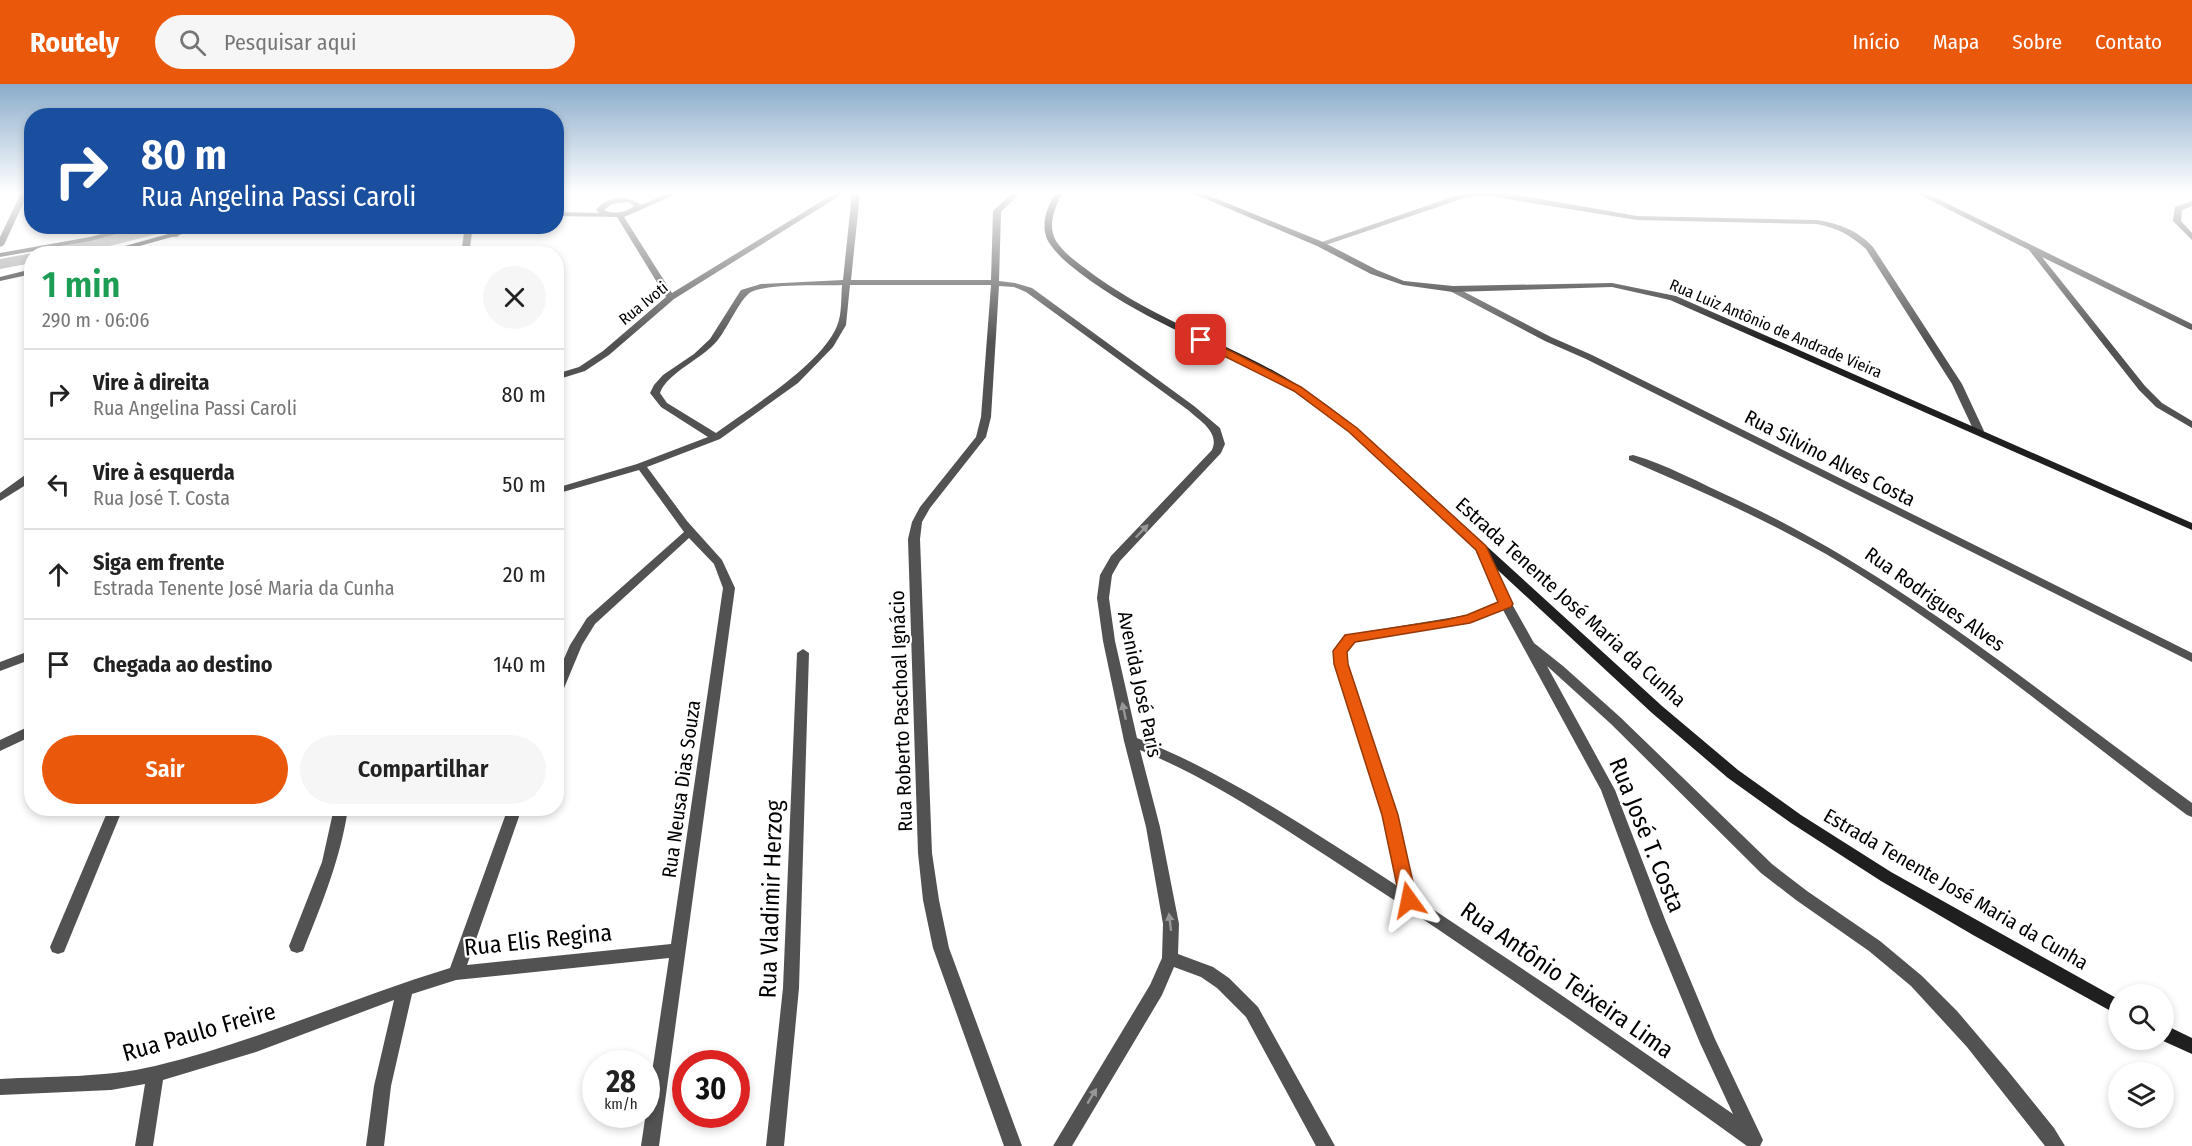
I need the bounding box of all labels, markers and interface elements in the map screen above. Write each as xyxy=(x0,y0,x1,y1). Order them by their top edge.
search box xyxy=(155,15,575,69)
text: Routely xyxy=(30,26,119,59)
icon: search xyxy=(176,26,209,59)
text: Pesquisar aqui xyxy=(224,29,357,56)
text: Início xyxy=(1853,29,1900,55)
text: Mapa xyxy=(1933,29,1979,55)
text: Sobre xyxy=(2012,29,2062,55)
text: Contato xyxy=(2095,29,2162,55)
text: 80 m xyxy=(141,130,227,180)
icon: right xyxy=(42,132,120,210)
text: Rua Angelina Passi Caroli xyxy=(141,181,416,213)
text: 1 min xyxy=(42,263,120,307)
button: close xyxy=(483,266,546,329)
street label: Rua Luiz Antônio de Andrade Vieira xyxy=(1667,275,1885,382)
street label: Rua Ivoti xyxy=(615,278,672,329)
text: 290 m · 06:06 xyxy=(42,308,149,332)
pin xyxy=(1175,314,1226,365)
icon: arrive xyxy=(1184,323,1217,356)
text: Vire à direita xyxy=(93,369,209,396)
icon: right xyxy=(42,378,75,411)
text: 80 m xyxy=(501,381,546,408)
text: Rua Angelina Passi Caroli xyxy=(93,396,297,420)
street label: Rua Silvino Alves Costa xyxy=(1741,405,1919,511)
text: Vire à esquerda xyxy=(93,459,235,486)
icon: left xyxy=(42,468,75,501)
text: 50 m xyxy=(502,471,546,498)
text: Rua José T. Costa xyxy=(93,486,230,510)
street label: Estrada Tenente José Maria da Cunha xyxy=(1451,492,1691,712)
one-way arrow xyxy=(1134,525,1148,539)
street label: Rua Rodrigues Alves xyxy=(1860,542,2010,656)
text: Siga em frente xyxy=(93,549,224,576)
icon: ahead xyxy=(42,558,75,591)
text: 20 m xyxy=(503,561,546,588)
text: Estrada Tenente José Maria da Cunha xyxy=(93,576,395,600)
street label: Rua Roberto Paschoal Ignácio xyxy=(885,590,917,832)
street label: Avenida José Paris xyxy=(1113,609,1167,759)
icon: arrive xyxy=(42,648,75,681)
text: Chegada ao destino xyxy=(93,651,273,678)
text: 140 m xyxy=(493,651,546,678)
street label: Rua Neusa Dias Souza xyxy=(657,699,705,879)
one-way arrow xyxy=(1119,702,1129,720)
button: Sair xyxy=(42,735,288,804)
button: Compartilhar xyxy=(300,735,546,804)
street label: Rua José T. Costa xyxy=(1603,754,1691,916)
street label: Rua Vladimir Herzog xyxy=(754,799,788,999)
street label: Estrada Tenente José Maria da Cunha xyxy=(1819,803,2093,975)
position arrow xyxy=(1377,868,1441,932)
street label: Rua Antônio Teixeira Lima xyxy=(1455,896,1679,1064)
one-way arrow xyxy=(1166,912,1175,931)
street label: Rua Elis Regina xyxy=(463,918,613,962)
map controls xyxy=(2108,984,2174,1128)
button: search xyxy=(2108,984,2174,1050)
street label: Rua Paulo Freire xyxy=(119,997,279,1067)
speed limit sign: 30 xyxy=(672,1050,750,1128)
button: layers xyxy=(2108,1062,2174,1128)
text: 28 xyxy=(606,1064,636,1100)
one-way arrow xyxy=(1087,1088,1098,1104)
text: km/h xyxy=(604,1095,638,1113)

